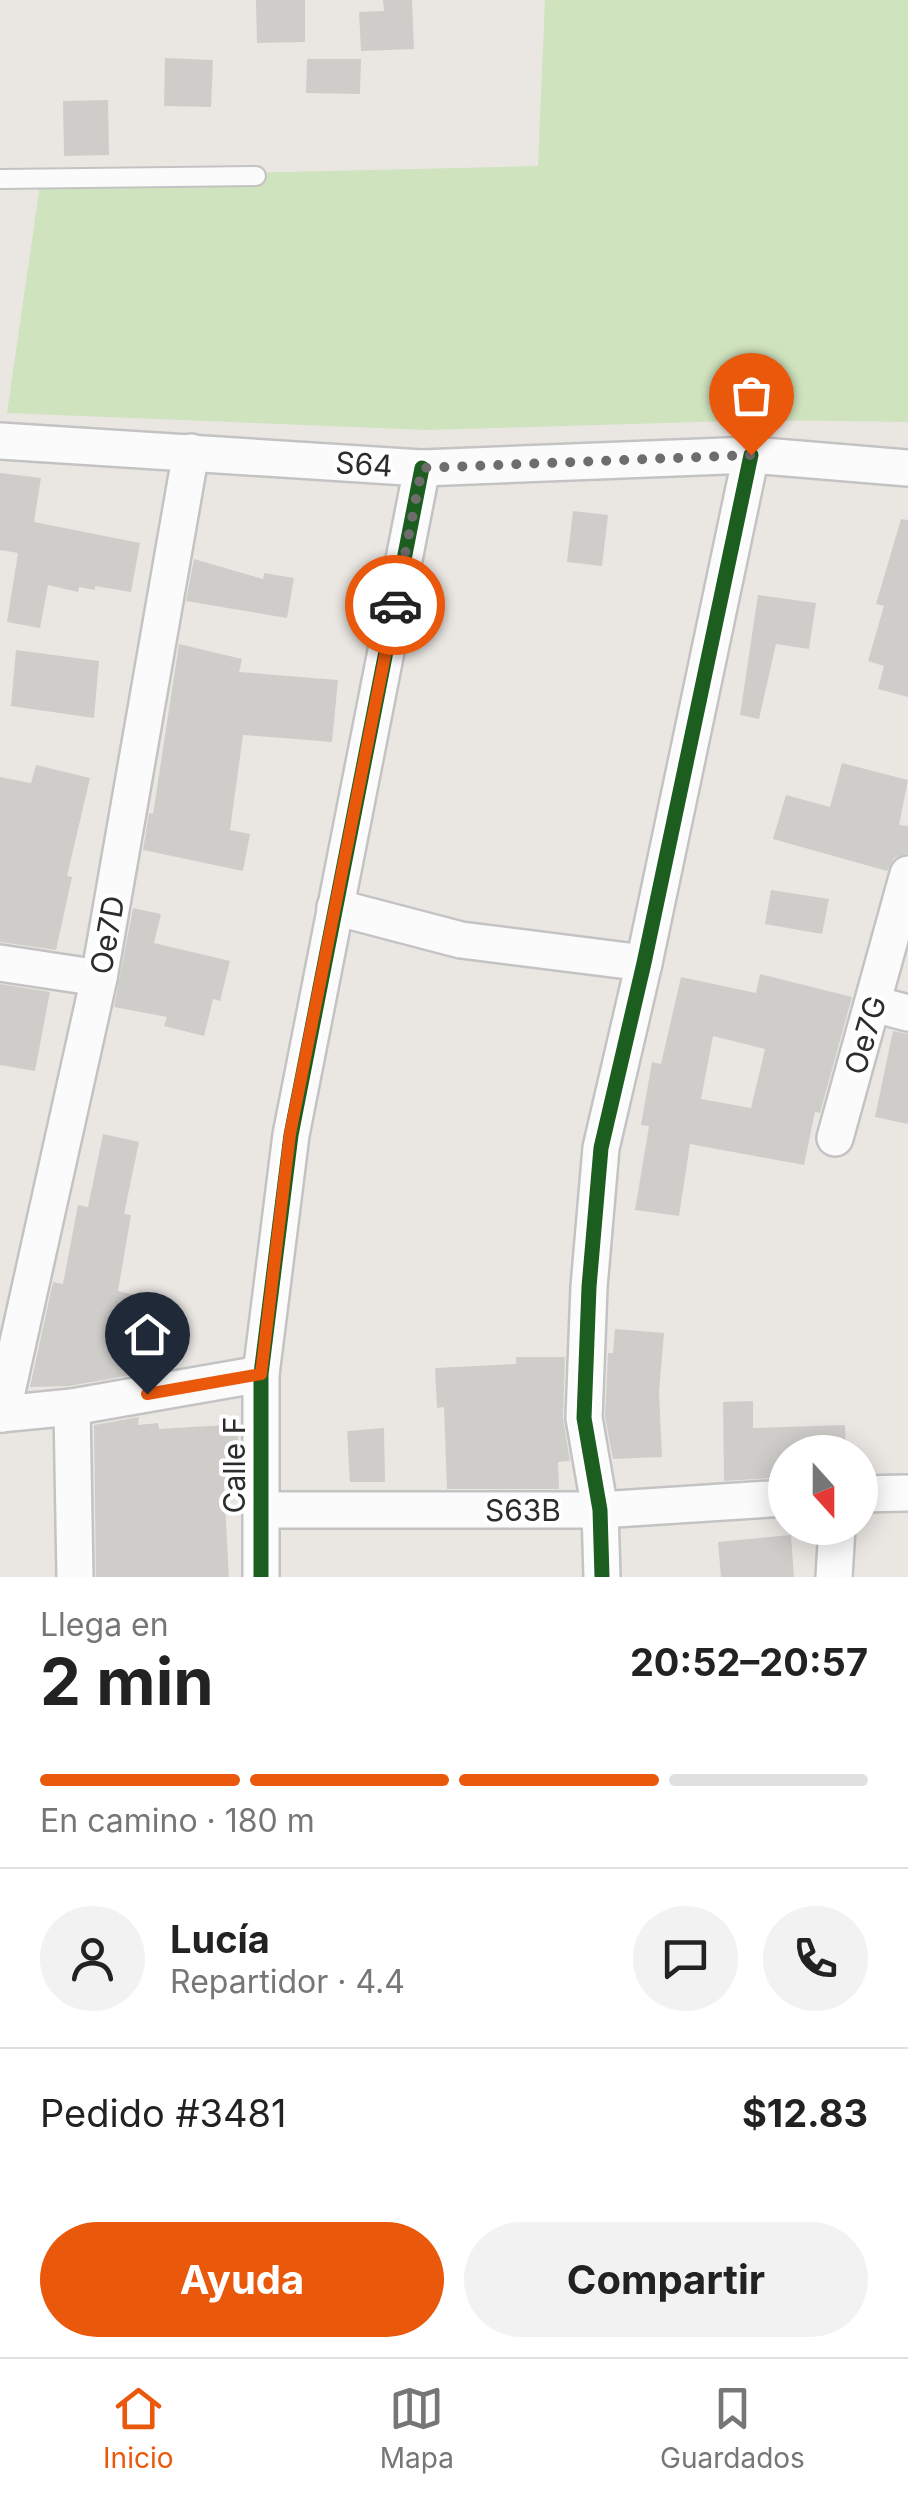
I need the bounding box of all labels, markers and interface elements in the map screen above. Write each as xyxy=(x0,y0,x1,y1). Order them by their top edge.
pin xyxy=(709,353,794,456)
icon: bag xyxy=(724,368,779,423)
street label: S64 xyxy=(334,444,394,484)
courier xyxy=(345,555,445,655)
icon: car xyxy=(368,578,423,633)
street label: Oe7D xyxy=(82,893,132,977)
street label: Oe7G xyxy=(837,992,893,1078)
pin xyxy=(105,1292,190,1395)
icon: home xyxy=(120,1307,175,1362)
street label: Calle F xyxy=(216,1417,252,1513)
north arrow xyxy=(768,1435,878,1545)
map controls xyxy=(768,1435,878,1545)
street label: S63B xyxy=(485,1492,561,1528)
text: Llega en xyxy=(40,1605,169,1644)
text: 20:52–20:57 xyxy=(630,1639,868,1685)
text: 2 min xyxy=(40,1642,214,1721)
text: En camino · 180 m xyxy=(40,1801,315,1840)
button: person xyxy=(40,1906,145,2011)
button: chat xyxy=(633,1906,738,2011)
button: phone xyxy=(763,1906,868,2011)
text: Lucía xyxy=(170,1916,270,1962)
text: Repartidor · 4.4 xyxy=(170,1962,405,2001)
text: Pedido #3481 xyxy=(40,2090,286,2136)
text: $12.83 xyxy=(742,2090,868,2136)
button: Ayuda xyxy=(40,2222,444,2337)
button: Compartir xyxy=(464,2222,868,2337)
tab: Inicio xyxy=(103,2381,174,2475)
tab: Mapa xyxy=(380,2381,454,2475)
tab: Guardados xyxy=(660,2381,805,2475)

